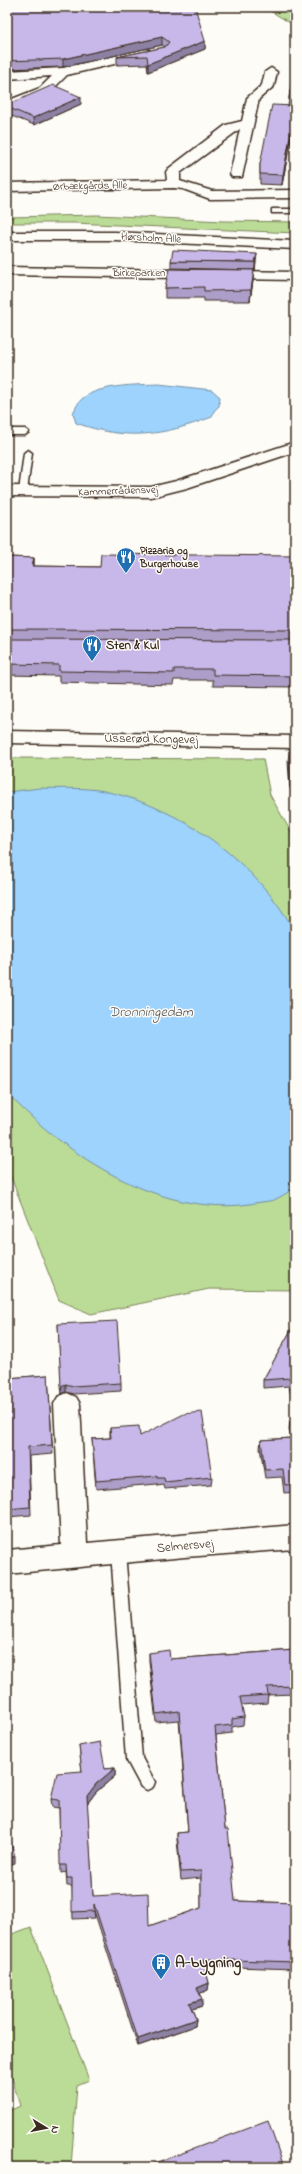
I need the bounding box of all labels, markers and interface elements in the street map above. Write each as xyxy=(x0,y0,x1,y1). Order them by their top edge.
street label: Ørbækgårds Alle xyxy=(52,177,128,196)
street label: Hørsholm Alle xyxy=(120,228,182,248)
street label: Birkeparken xyxy=(111,265,166,281)
street label: Kammerrådensvej xyxy=(78,482,159,500)
place label: Pizzaria og Burgerhouse xyxy=(139,543,199,574)
restaurant icon: Pizzaria og Burgerhouse xyxy=(115,546,137,574)
restaurant icon: Sten & Kul xyxy=(81,634,103,662)
place label: Sten & Kul xyxy=(106,636,159,655)
street label: Usserød Kongevej xyxy=(104,729,198,750)
water label: Dronningedam xyxy=(109,1002,193,1023)
street label: Selmersvej xyxy=(156,1534,214,1558)
place label: A-bygning xyxy=(175,1951,241,1976)
building icon: A-bygning xyxy=(150,1952,172,1980)
north arrow xyxy=(26,2108,66,2148)
text: N xyxy=(46,2125,63,2135)

